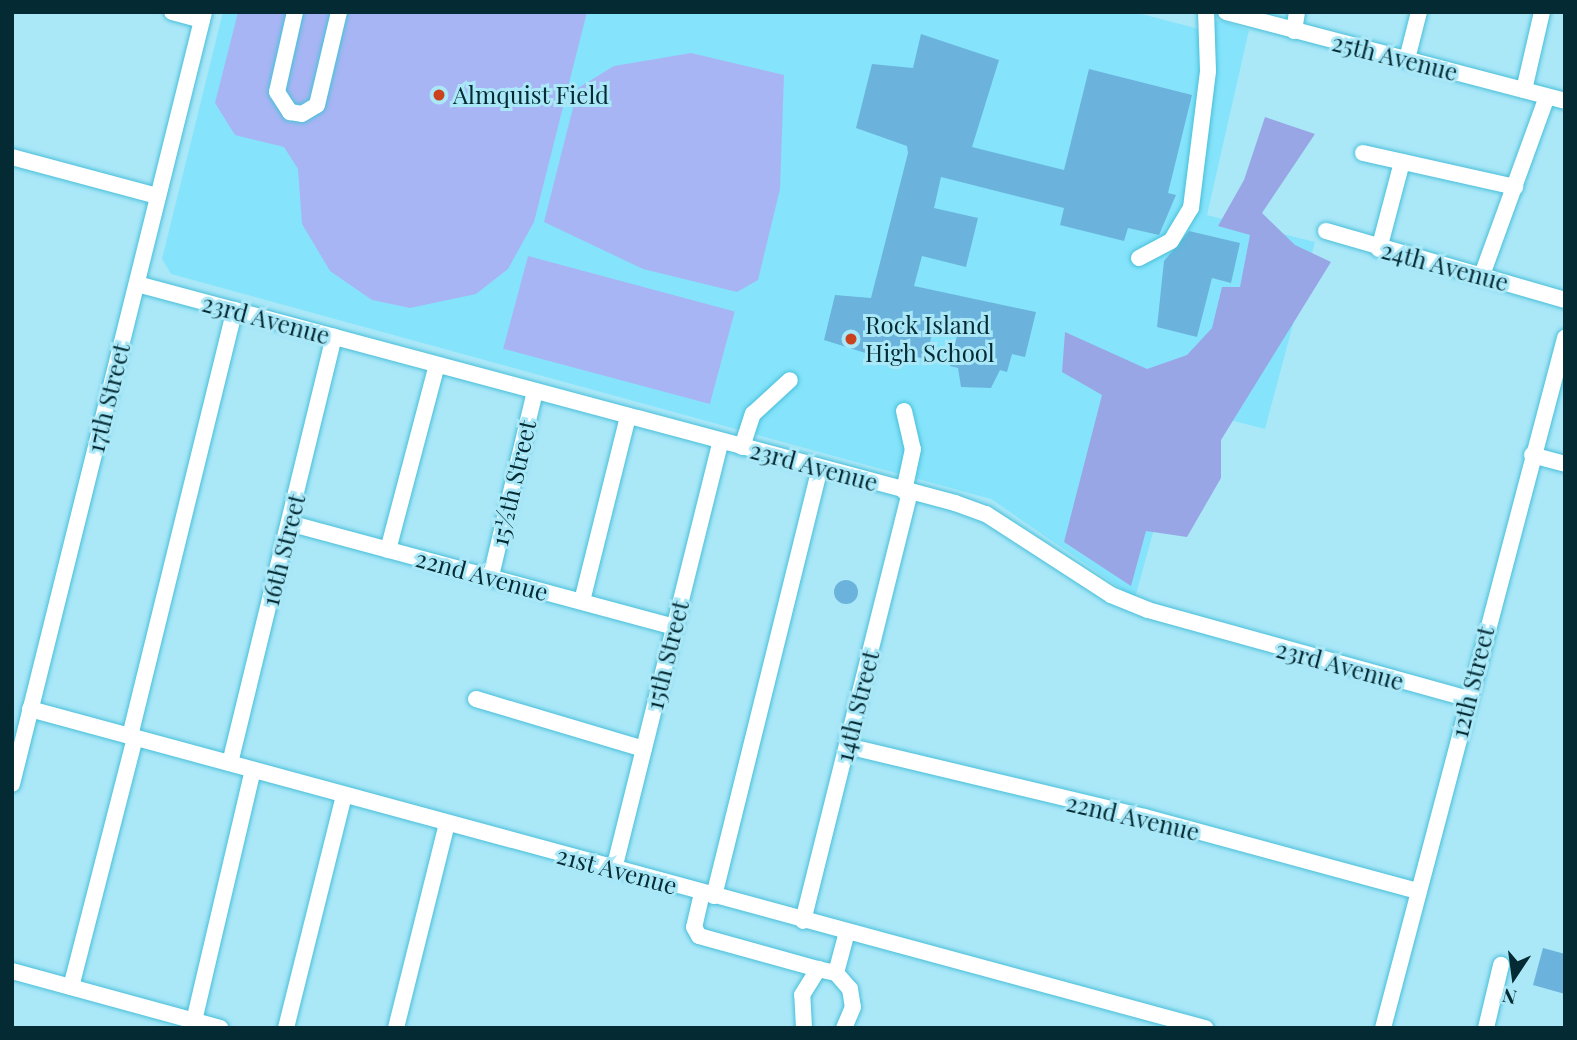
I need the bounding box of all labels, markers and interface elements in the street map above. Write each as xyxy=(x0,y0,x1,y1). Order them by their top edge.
street label: 25th Avenue xyxy=(1329,27,1461,87)
place label: Almquist Field xyxy=(453,81,609,109)
marker: Almquist Field xyxy=(431,87,447,103)
street label: 24th Avenue xyxy=(1378,235,1512,297)
street label: 23rd Avenue xyxy=(199,288,333,350)
place label: Rock Island High School xyxy=(865,311,995,367)
marker: Rock Island High School xyxy=(843,331,859,347)
street label: 17th Street xyxy=(81,340,135,456)
street label: 15½th Street xyxy=(485,417,541,549)
street label: 23rd Avenue xyxy=(747,435,881,497)
street label: 16th Street xyxy=(255,491,311,609)
street label: 22nd Avenue xyxy=(412,543,552,607)
street label: 15th Street xyxy=(640,597,694,713)
street label: 12th Street xyxy=(1444,624,1500,740)
street label: 23rd Avenue xyxy=(1273,634,1407,696)
street label: 14th Street xyxy=(829,647,885,765)
street label: 22nd Avenue xyxy=(1063,788,1203,846)
street label: 21st Avenue xyxy=(553,840,681,900)
north arrow xyxy=(1479,942,1549,1012)
text: N xyxy=(1500,983,1519,1012)

